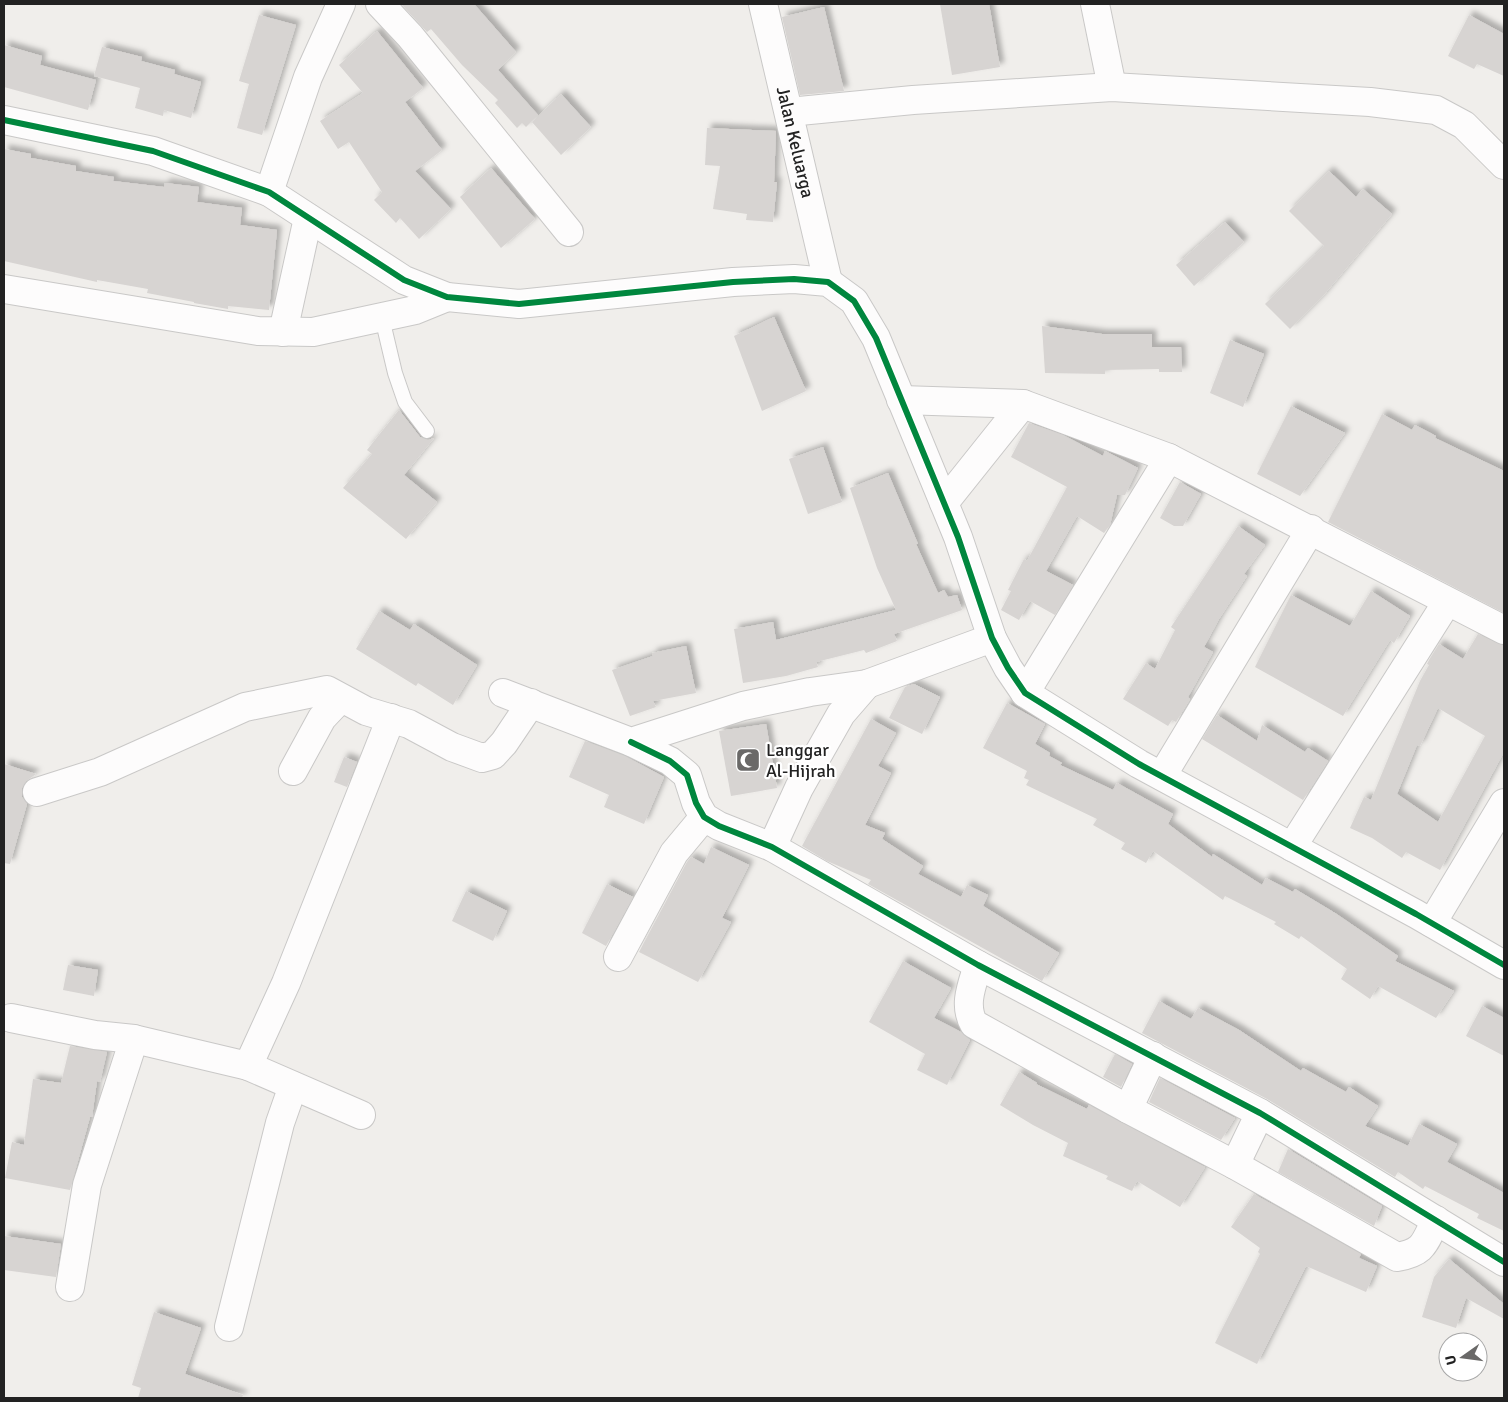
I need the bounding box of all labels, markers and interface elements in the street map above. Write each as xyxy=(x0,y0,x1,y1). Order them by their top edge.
street label: Jalan Keluarga xyxy=(772,84,819,200)
place label: Langgar Al-Hijrah xyxy=(766,739,836,782)
mosque icon: Langgar Al-Hijrah xyxy=(735,747,761,773)
north arrow xyxy=(1438,1332,1488,1382)
text: U xyxy=(1441,1353,1460,1367)

